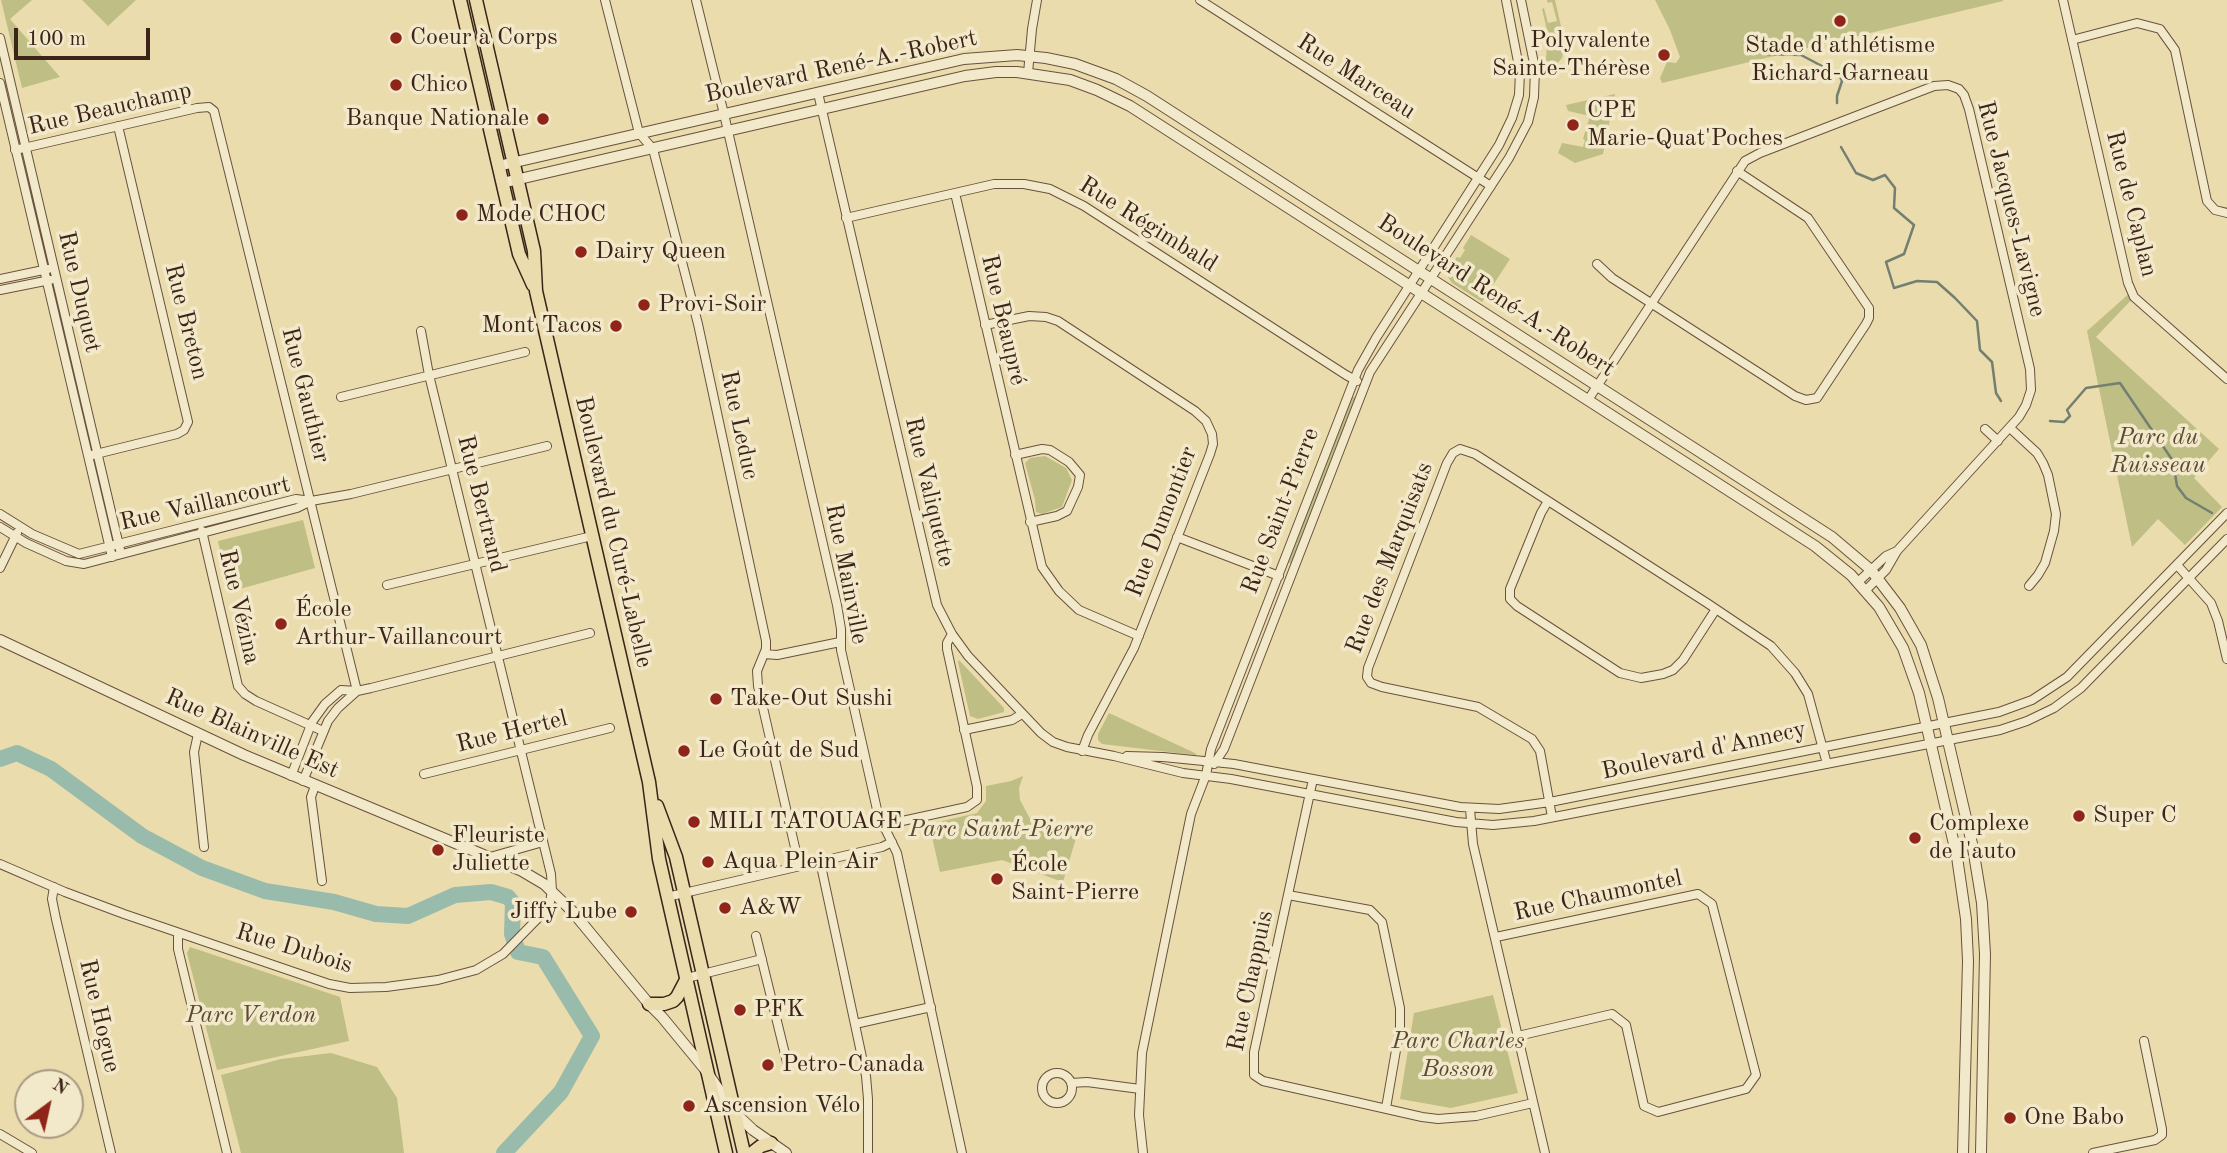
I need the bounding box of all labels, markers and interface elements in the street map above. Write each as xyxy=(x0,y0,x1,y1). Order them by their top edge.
marker: Stade d'athlétisme Richard-Garneau xyxy=(1832,13,1848,29)
scale bar xyxy=(18,14,154,58)
place label: Coeur à Corps xyxy=(410,24,558,52)
street label: Boulevard René-A.-Robert xyxy=(702,24,980,110)
place label: Polyvalente Sainte-Thérèse xyxy=(1492,27,1650,83)
street label: Rue Marceau xyxy=(1291,28,1421,126)
text: 100 m xyxy=(27,29,86,50)
marker: Coeur à Corps xyxy=(388,30,404,46)
place label: Stade d'athlétisme Richard-Garneau xyxy=(1745,32,1935,88)
marker: Polyvalente Sainte-Thérèse xyxy=(1656,47,1672,63)
place label: Chico xyxy=(410,71,468,99)
street label: Rue Beauchamp xyxy=(25,76,195,142)
marker: Chico xyxy=(388,77,404,93)
place label: CPE Marie-Quat'Poches xyxy=(1587,97,1783,153)
street label: Rue Jacques-Lavigne xyxy=(1970,98,2052,320)
place label: Banque Nationale xyxy=(346,105,529,133)
marker: Banque Nationale xyxy=(535,111,551,127)
marker: CPE Marie-Quat'Poches xyxy=(1565,117,1581,133)
street label: Rue de Caplan xyxy=(2099,128,2163,280)
street label: Rue Régimbald xyxy=(1074,171,1222,279)
place label: Mode CHOC xyxy=(476,201,606,229)
marker: Mode CHOC xyxy=(454,207,470,223)
street label: Boulevard René-A.-Robert xyxy=(1372,208,1620,384)
street label: Rue Duquet xyxy=(51,229,107,355)
place label: Dairy Queen xyxy=(595,238,726,266)
marker: Dairy Queen xyxy=(573,244,589,260)
street label: Rue Beaupré xyxy=(974,252,1032,388)
street label: Rue Breton xyxy=(158,261,214,383)
place label: Provi-Soir xyxy=(658,291,766,319)
marker: Provi-Soir xyxy=(636,297,652,313)
place label: Mont Tacos xyxy=(481,312,602,340)
marker: Mont Tacos xyxy=(608,318,624,334)
street label: Rue Gauthier xyxy=(274,324,336,466)
street label: Rue Leduc xyxy=(713,368,765,482)
street label: Boulevard du Curé-Labelle xyxy=(568,393,658,671)
street label: Rue Valiquette xyxy=(898,414,960,570)
street label: Rue Saint-Pierre xyxy=(1236,424,1326,598)
park label: Parc du Ruisseau xyxy=(2110,424,2206,480)
street label: Rue Bertrand xyxy=(450,432,512,576)
street label: Rue Dumontier xyxy=(1120,443,1204,601)
street label: Rue des Marquisats xyxy=(1340,458,1440,658)
street label: Rue Vaillancourt xyxy=(117,470,293,538)
street label: Rue Mainville xyxy=(818,501,874,647)
street label: Rue Vézina xyxy=(212,547,266,667)
place label: École Arthur-Vaillancourt xyxy=(295,596,502,652)
marker: École Arthur-Vaillancourt xyxy=(273,616,289,632)
street label: Rue Blainville Est xyxy=(161,683,343,785)
place label: Take-Out Sushi xyxy=(730,685,893,713)
marker: Take-Out Sushi xyxy=(708,691,724,707)
street label: Rue Hertel xyxy=(453,704,571,760)
street label: Boulevard d'Annecy xyxy=(1599,715,1809,787)
place label: Le Goût de Sud xyxy=(698,737,859,765)
marker: Le Goût de Sud xyxy=(676,743,692,759)
place label: Super C xyxy=(2093,802,2177,830)
place label: MILI TATOUAGE xyxy=(708,808,902,836)
marker: Super C xyxy=(2071,808,2087,824)
place label: Complexe de l'auto xyxy=(1929,810,2029,866)
marker: MILI TATOUAGE xyxy=(686,814,702,830)
park label: Parc Saint-Pierre xyxy=(909,816,1093,844)
place label: Fleuriste Juliette xyxy=(452,822,545,878)
marker: Complexe de l'auto xyxy=(1907,830,1923,846)
marker: Fleuriste Juliette xyxy=(430,842,446,858)
place label: Aqua Plein Air xyxy=(722,848,878,876)
place label: École Saint-Pierre xyxy=(1011,851,1139,907)
marker: Aqua Plein Air xyxy=(700,854,716,870)
street label: Rue Chaumontel xyxy=(1511,864,1685,928)
marker: École Saint-Pierre xyxy=(989,871,1005,887)
place label: A&W xyxy=(739,894,802,922)
place label: Jiffy Lube xyxy=(510,898,617,926)
marker: A&W xyxy=(717,900,733,916)
marker: Jiffy Lube xyxy=(623,904,639,920)
street label: Rue Chappuis xyxy=(1222,908,1280,1054)
street label: Rue Dubois xyxy=(232,918,356,980)
street label: Rue Hogue xyxy=(72,957,126,1075)
place label: PFK xyxy=(754,996,805,1024)
park label: Parc Verdon xyxy=(186,1002,316,1030)
marker: PFK xyxy=(732,1002,748,1018)
park label: Parc Charles Bosson xyxy=(1391,1028,1525,1084)
place label: Petro-Canada xyxy=(782,1051,924,1079)
marker: Petro-Canada xyxy=(760,1057,776,1073)
north arrow xyxy=(14,1069,84,1139)
text: N xyxy=(48,1076,71,1100)
place label: Ascension Vélo xyxy=(703,1092,860,1120)
marker: Ascension Vélo xyxy=(681,1098,697,1114)
place label: One Babo xyxy=(2024,1104,2124,1132)
marker: One Babo xyxy=(2002,1110,2018,1126)

